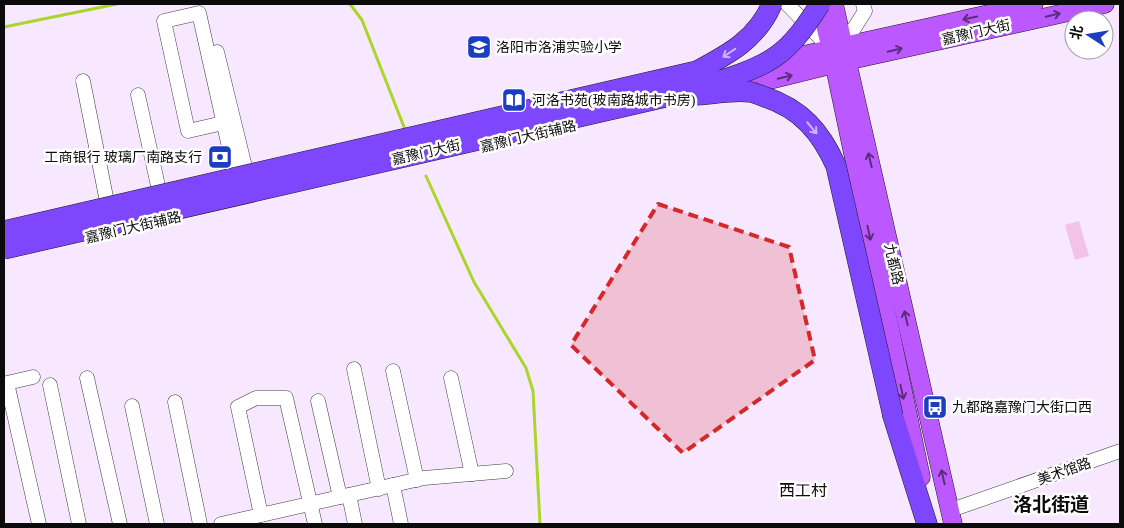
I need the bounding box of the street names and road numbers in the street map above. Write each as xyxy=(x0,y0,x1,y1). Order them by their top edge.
street label: 嘉豫门大街 xyxy=(940,17,1012,48)
street label: 嘉豫门大街辅路 xyxy=(479,118,578,155)
street label: 嘉豫门大街 xyxy=(390,137,462,168)
street label: 嘉豫门大街辅路 xyxy=(84,209,183,246)
street label: 九都路 xyxy=(881,242,906,286)
street label: 美术馆路 xyxy=(1035,455,1093,488)

